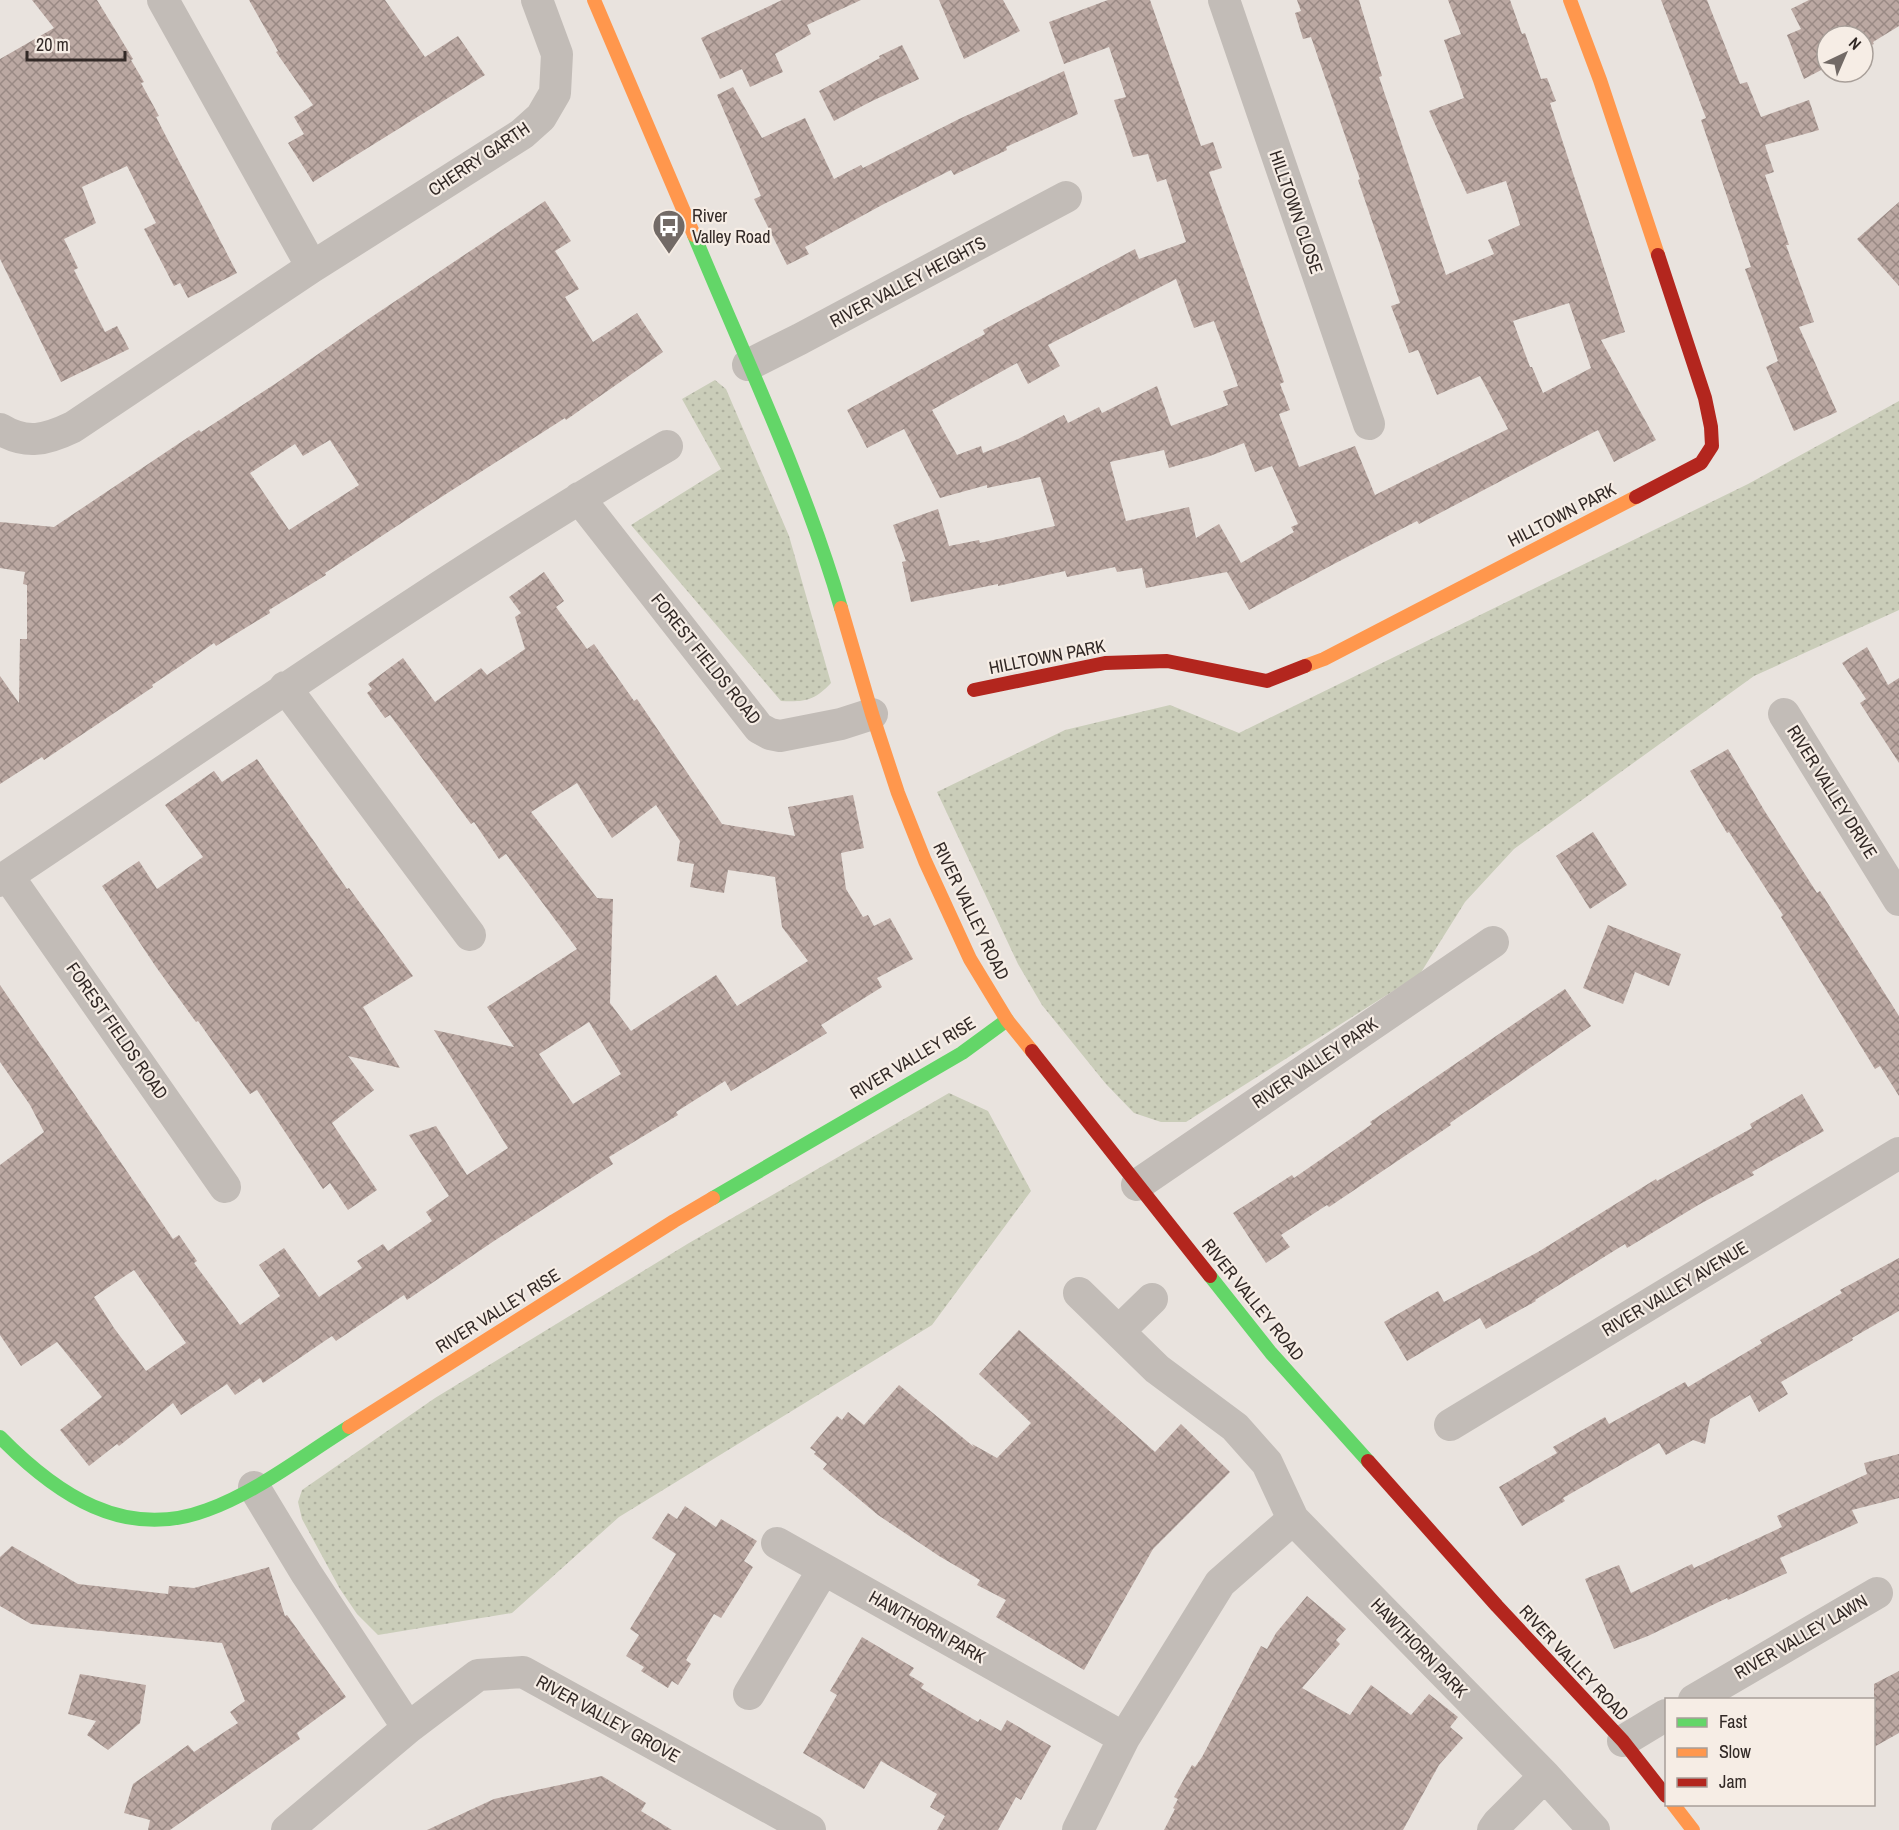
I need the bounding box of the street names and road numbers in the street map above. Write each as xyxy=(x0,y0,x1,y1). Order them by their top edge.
street label: CHERRY GARTH xyxy=(423,115,534,202)
street label: HILLTOWN CLOSE xyxy=(1264,147,1329,277)
street label: RIVER VALLEY HEIGHTS xyxy=(825,230,990,333)
street label: HILLTOWN PARK xyxy=(1503,477,1620,553)
street label: FOREST FIELDS ROAD xyxy=(646,588,767,730)
street label: HILLTOWN PARK xyxy=(987,633,1107,680)
street label: RIVER VALLEY DRIVE xyxy=(1781,720,1884,863)
street label: RIVER VALLEY ROAD xyxy=(927,838,1016,984)
street label: FOREST FIELDS ROAD xyxy=(61,957,174,1104)
street label: RIVER VALLEY RISE xyxy=(845,1010,980,1105)
street label: RIVER VALLEY PARK xyxy=(1247,1011,1383,1114)
street label: RIVER VALLEY ROAD xyxy=(1196,1233,1310,1366)
street label: RIVER VALLEY AVENUE xyxy=(1597,1235,1753,1342)
street label: RIVER VALLEY RISE xyxy=(431,1262,565,1359)
street label: HAWTHORN PARK xyxy=(865,1584,990,1669)
street label: RIVER VALLEY LAWN xyxy=(1730,1588,1872,1685)
street label: HAWTHORN PARK xyxy=(1365,1592,1473,1703)
street label: RIVER VALLEY ROAD xyxy=(1514,1599,1635,1726)
street label: RIVER VALLEY GROVE xyxy=(532,1669,685,1769)

